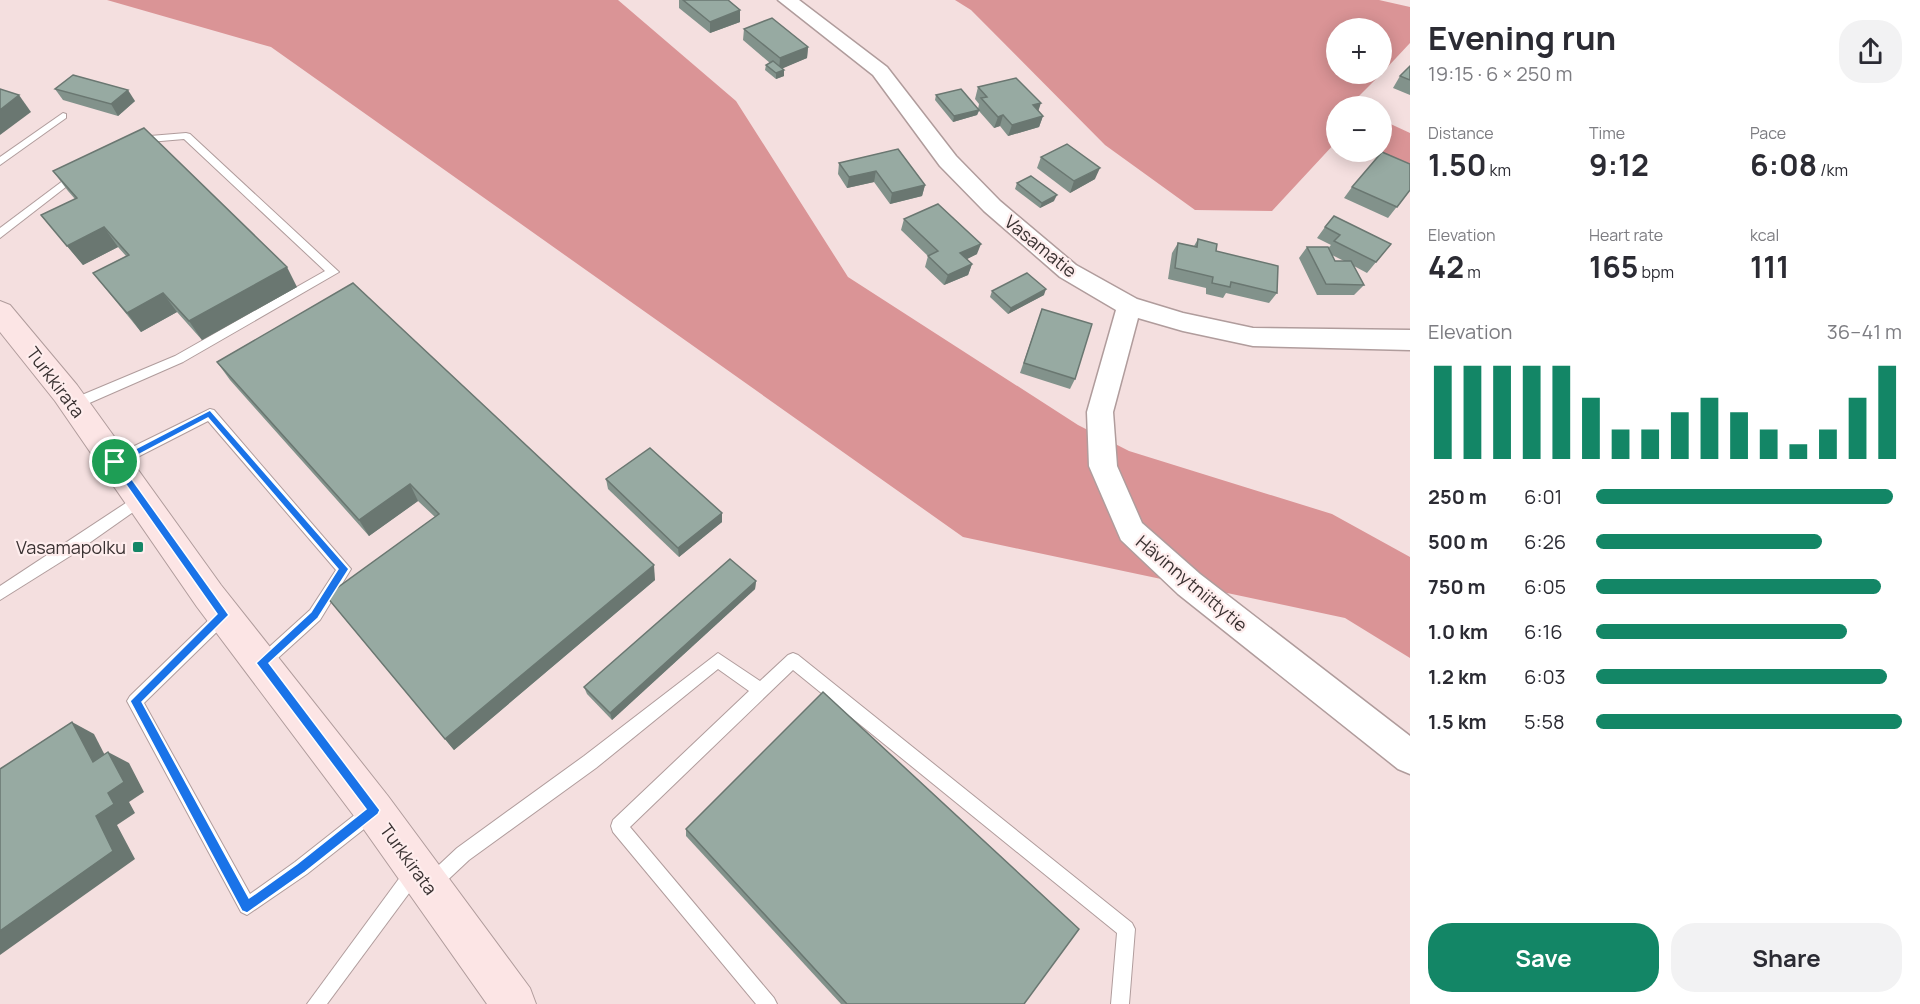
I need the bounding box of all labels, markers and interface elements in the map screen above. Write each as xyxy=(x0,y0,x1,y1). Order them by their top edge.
text: Evening run xyxy=(1428,15,1616,60)
map controls xyxy=(1326,18,1392,162)
button: + xyxy=(1326,18,1392,84)
button: share xyxy=(1839,20,1902,83)
text: 19:15 · 6 × 250 m xyxy=(1428,60,1572,87)
button: − xyxy=(1326,96,1392,162)
text: Distance xyxy=(1428,122,1494,144)
text: Time xyxy=(1589,122,1625,144)
text: Pace xyxy=(1750,122,1786,144)
text: 1.50 xyxy=(1428,144,1486,185)
text: 9:12 xyxy=(1589,144,1649,185)
text: 6:08 xyxy=(1750,144,1817,185)
text: km xyxy=(1486,159,1511,181)
text: /km xyxy=(1817,159,1848,181)
street label: Vasamatie xyxy=(1000,209,1082,283)
text: Elevation xyxy=(1428,224,1496,246)
text: Heart rate xyxy=(1589,224,1663,246)
text: kcal xyxy=(1750,224,1779,246)
text: 42 xyxy=(1428,246,1464,287)
text: 165 xyxy=(1589,246,1638,287)
text: 111 xyxy=(1750,246,1789,287)
text: m xyxy=(1464,261,1481,283)
text: bpm xyxy=(1638,261,1674,283)
text: Elevation xyxy=(1428,318,1512,345)
text: 36–41 m xyxy=(1827,318,1902,345)
street label: Turkkirata xyxy=(22,342,90,422)
pin xyxy=(89,436,140,487)
icon: arrive xyxy=(98,445,131,478)
text: 250 m xyxy=(1428,483,1487,510)
text: 6:01 xyxy=(1524,483,1562,510)
text: 500 m xyxy=(1428,528,1488,555)
text: 6:26 xyxy=(1524,528,1566,555)
street label: Hävinnytniittytie xyxy=(1131,529,1253,637)
place label: Vasamapolku xyxy=(16,535,126,559)
marker: Vasamapolku xyxy=(131,540,145,554)
text: 750 m xyxy=(1428,573,1486,600)
text: 6:05 xyxy=(1524,573,1566,600)
text: 1.0 km xyxy=(1428,618,1488,645)
text: 6:16 xyxy=(1524,618,1563,645)
text: 1.2 km xyxy=(1428,663,1487,690)
text: 6:03 xyxy=(1524,663,1566,690)
text: 1.5 km xyxy=(1428,708,1487,735)
text: 5:58 xyxy=(1524,708,1565,735)
street label: Turkkirata xyxy=(375,819,443,899)
button: Save xyxy=(1428,923,1659,992)
button: Share xyxy=(1671,923,1902,992)

